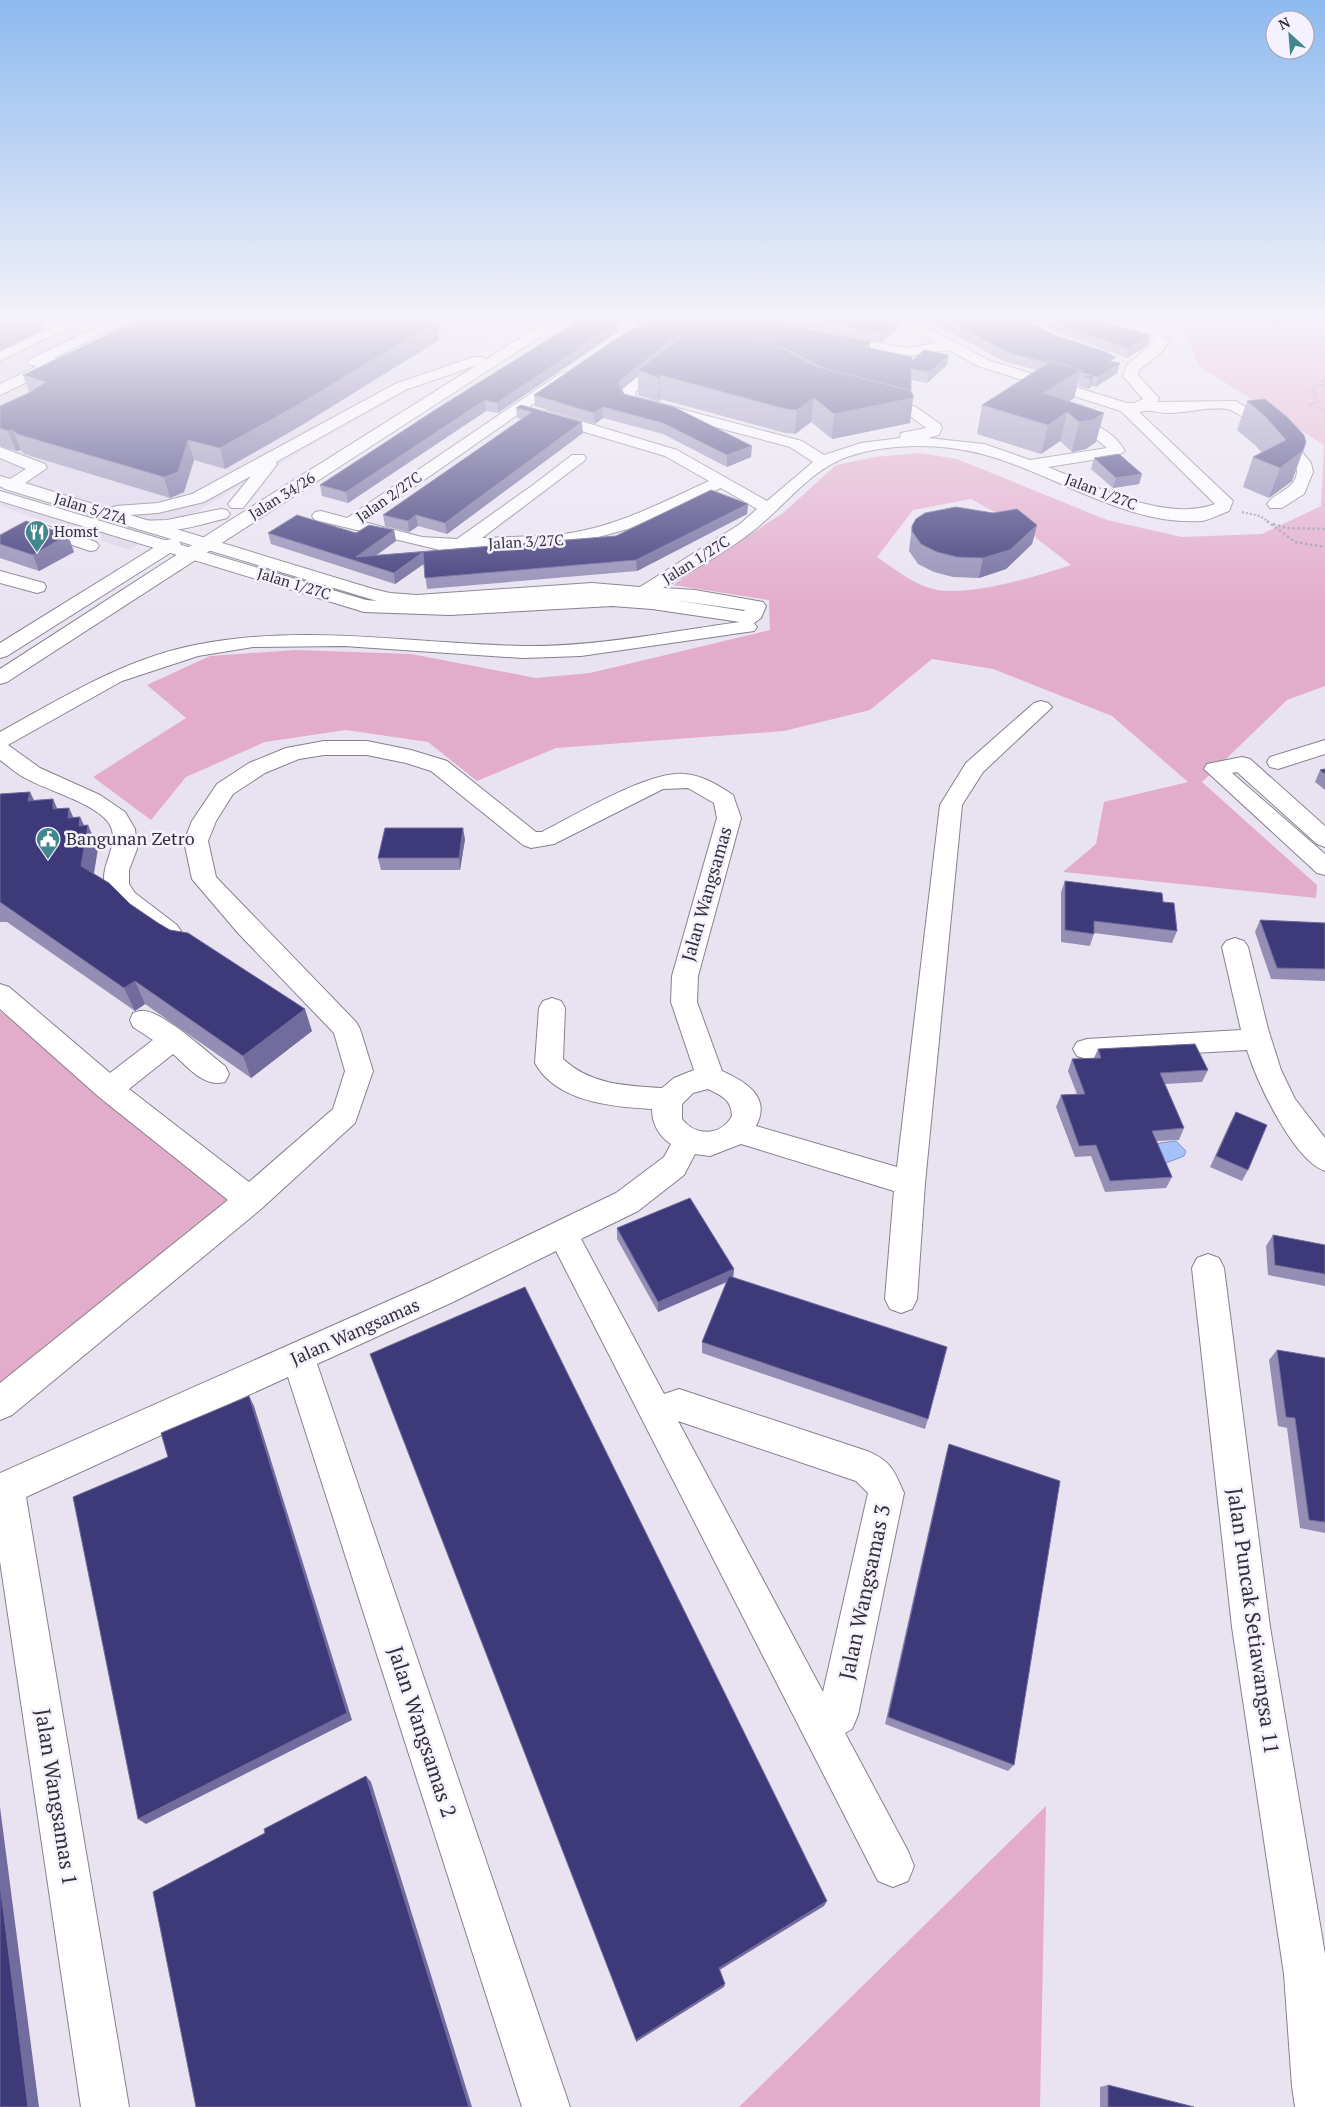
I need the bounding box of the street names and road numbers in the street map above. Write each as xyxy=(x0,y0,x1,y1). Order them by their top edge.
street label: Jalan 2/27C xyxy=(352,466,425,526)
street label: Jalan 34/26 xyxy=(245,467,318,523)
street label: Jalan 1/27C xyxy=(1062,468,1140,514)
street label: Jalan 5/27A xyxy=(52,487,131,529)
street label: Jalan 3/27C xyxy=(488,529,564,553)
street label: Jalan 1/27C xyxy=(658,531,733,588)
street label: Jalan 1/27C xyxy=(255,562,333,604)
street label: Jalan Wangsamas xyxy=(675,824,737,964)
street label: Jalan Wangsamas xyxy=(286,1292,423,1370)
street label: Jalan Puncak Setiawangsa 11 xyxy=(1221,1486,1287,1756)
street label: Jalan Wangsamas 3 xyxy=(832,1502,896,1682)
street label: Jalan Wangsamas 2 xyxy=(382,1642,464,1821)
street label: Jalan Wangsamas 1 xyxy=(29,1707,85,1887)

